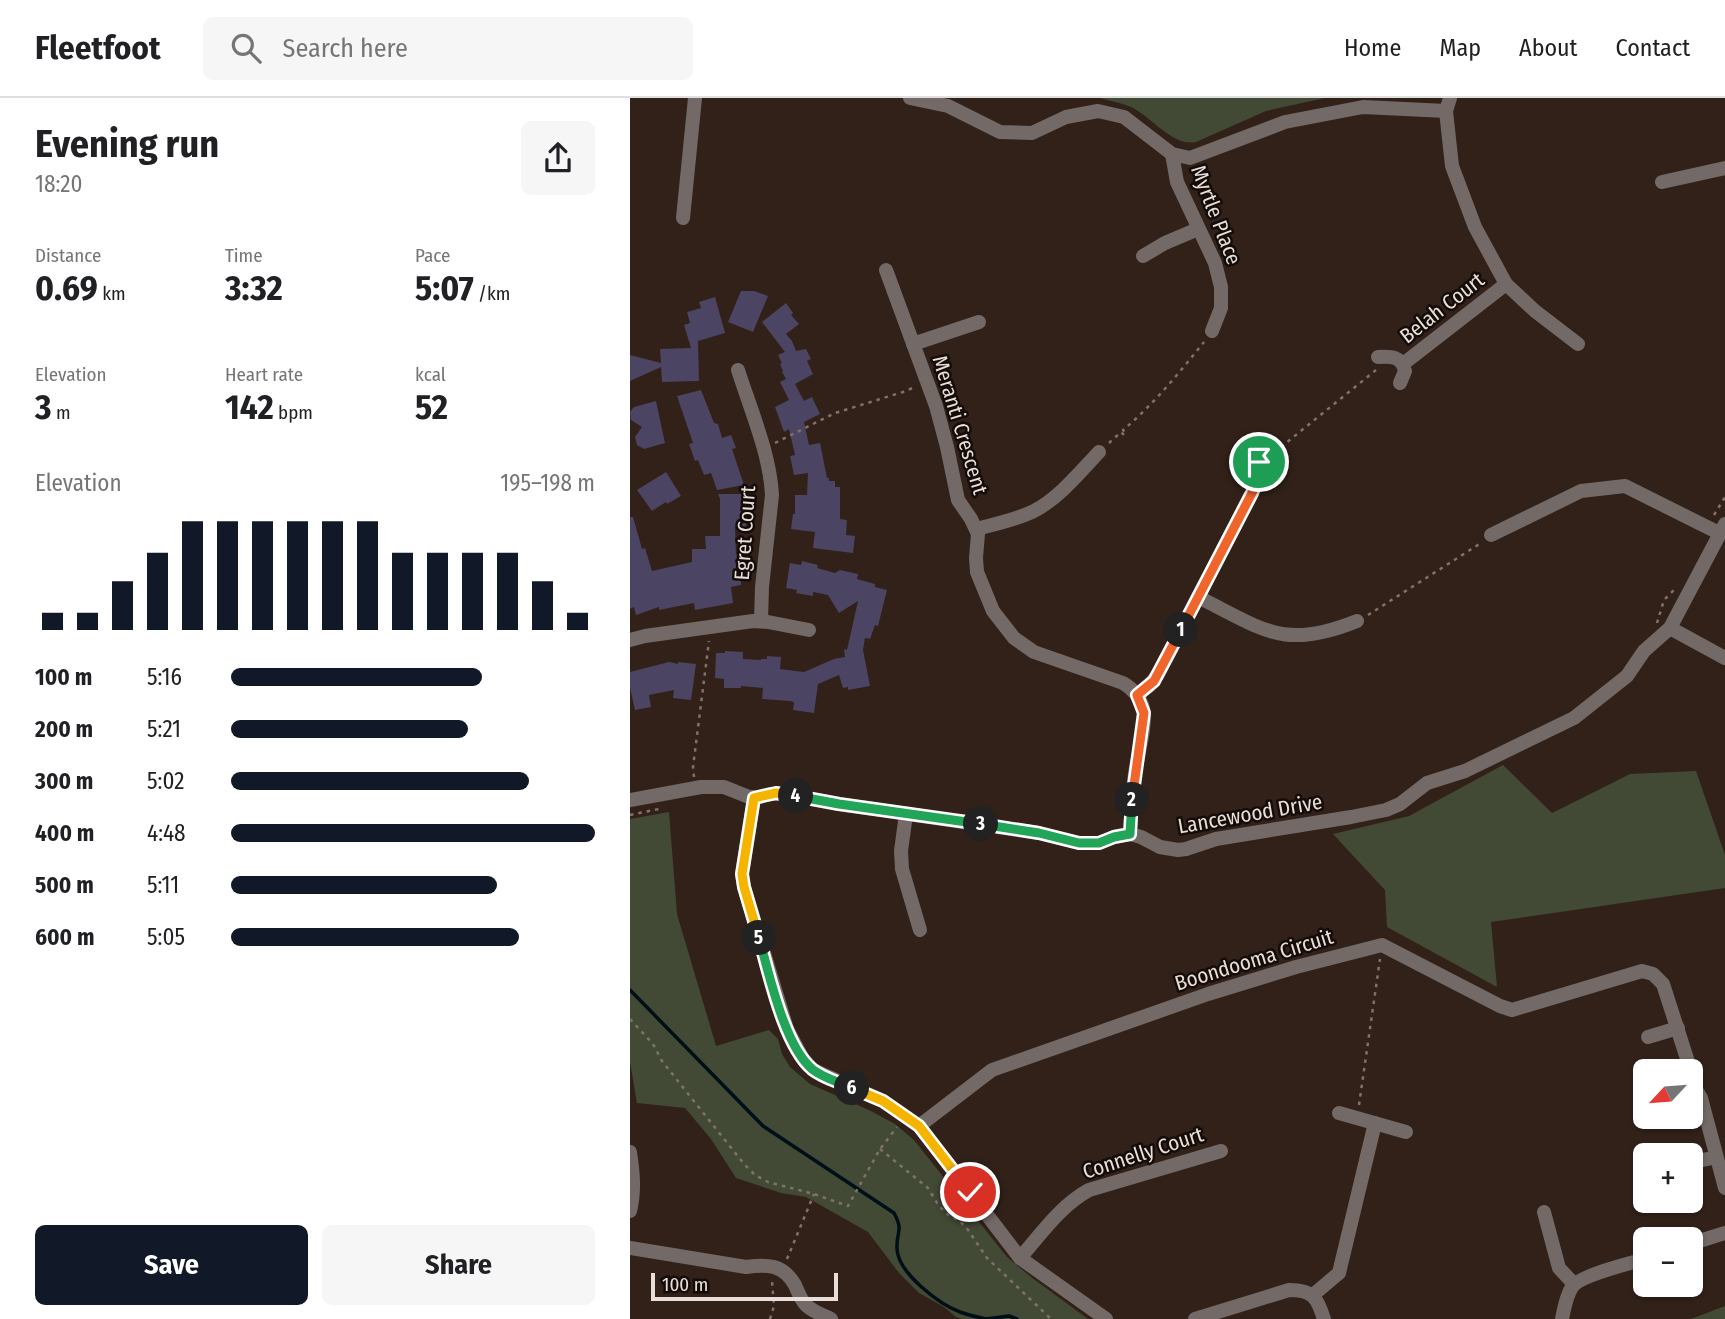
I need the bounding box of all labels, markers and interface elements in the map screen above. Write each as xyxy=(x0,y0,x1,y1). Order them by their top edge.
search box xyxy=(203,17,693,80)
text: Fleetfoot xyxy=(35,28,161,68)
icon: search xyxy=(227,29,265,67)
text: Search here xyxy=(283,33,408,64)
text: Home xyxy=(1344,34,1401,62)
text: Map xyxy=(1439,34,1481,62)
text: About xyxy=(1519,34,1577,62)
text: Contact xyxy=(1615,34,1690,62)
text: Evening run xyxy=(35,121,219,167)
button: share xyxy=(521,121,595,195)
street label: Myrtle Place xyxy=(1185,162,1247,268)
text: 18:20 xyxy=(35,170,82,198)
text: Distance xyxy=(35,244,102,267)
text: Time xyxy=(225,244,263,267)
text: Pace xyxy=(415,244,450,267)
text: 0.69 xyxy=(35,267,98,309)
text: 3:32 xyxy=(225,267,283,309)
text: 5:07 xyxy=(415,267,474,309)
street label: Belah Court xyxy=(1395,267,1490,349)
text: km xyxy=(98,282,126,305)
text: /km xyxy=(474,282,510,305)
street label: Meranti Crescent xyxy=(927,352,993,498)
text: Elevation xyxy=(35,363,107,386)
text: Heart rate xyxy=(225,363,303,386)
text: kcal xyxy=(415,363,446,386)
text: 3 xyxy=(35,386,52,428)
text: 142 xyxy=(225,386,274,428)
text: 52 xyxy=(415,386,448,428)
text: m xyxy=(52,401,71,424)
text: bpm xyxy=(274,401,313,424)
pin xyxy=(1229,432,1289,492)
icon: arrive xyxy=(1240,443,1278,481)
text: Elevation xyxy=(35,469,122,497)
text: 195–198 m xyxy=(500,469,595,497)
street label: Egret Court xyxy=(729,485,761,581)
pin: 1 xyxy=(1164,612,1198,648)
text: 1 xyxy=(1176,618,1185,641)
text: 100 m xyxy=(35,663,92,691)
text: 5:16 xyxy=(147,663,182,691)
text: 200 m xyxy=(35,715,93,743)
text: 5:21 xyxy=(147,715,181,743)
text: 300 m xyxy=(35,767,93,795)
text: 5:02 xyxy=(147,767,184,795)
pin: 4 xyxy=(778,778,814,814)
pin: 2 xyxy=(1114,782,1150,818)
text: 4 xyxy=(791,784,800,807)
text: 2 xyxy=(1127,788,1136,811)
street label: Lancewood Drive xyxy=(1176,789,1324,839)
pin: 3 xyxy=(964,806,998,842)
text: 3 xyxy=(976,812,985,835)
text: 400 m xyxy=(35,819,94,847)
text: 4:48 xyxy=(147,819,186,847)
text: 500 m xyxy=(35,871,94,899)
text: 5:11 xyxy=(147,871,179,899)
pin: 5 xyxy=(741,920,776,956)
text: 600 m xyxy=(35,923,94,951)
text: 5:05 xyxy=(147,923,185,951)
street label: Boondooma Circuit xyxy=(1172,924,1336,996)
text: 5 xyxy=(754,926,763,949)
north arrow xyxy=(1633,1059,1703,1129)
map controls xyxy=(1633,1059,1703,1297)
pin: 6 xyxy=(834,1070,870,1105)
text: 6 xyxy=(847,1076,856,1099)
street label: Connelly Court xyxy=(1079,1121,1207,1185)
button: + xyxy=(1633,1143,1703,1213)
pin xyxy=(940,1162,1000,1222)
icon: check xyxy=(951,1173,989,1211)
button: Save xyxy=(35,1225,308,1305)
button: Share xyxy=(322,1225,595,1305)
button: − xyxy=(1633,1227,1703,1297)
scale bar xyxy=(651,1270,838,1302)
text: 100 m xyxy=(662,1273,708,1296)

